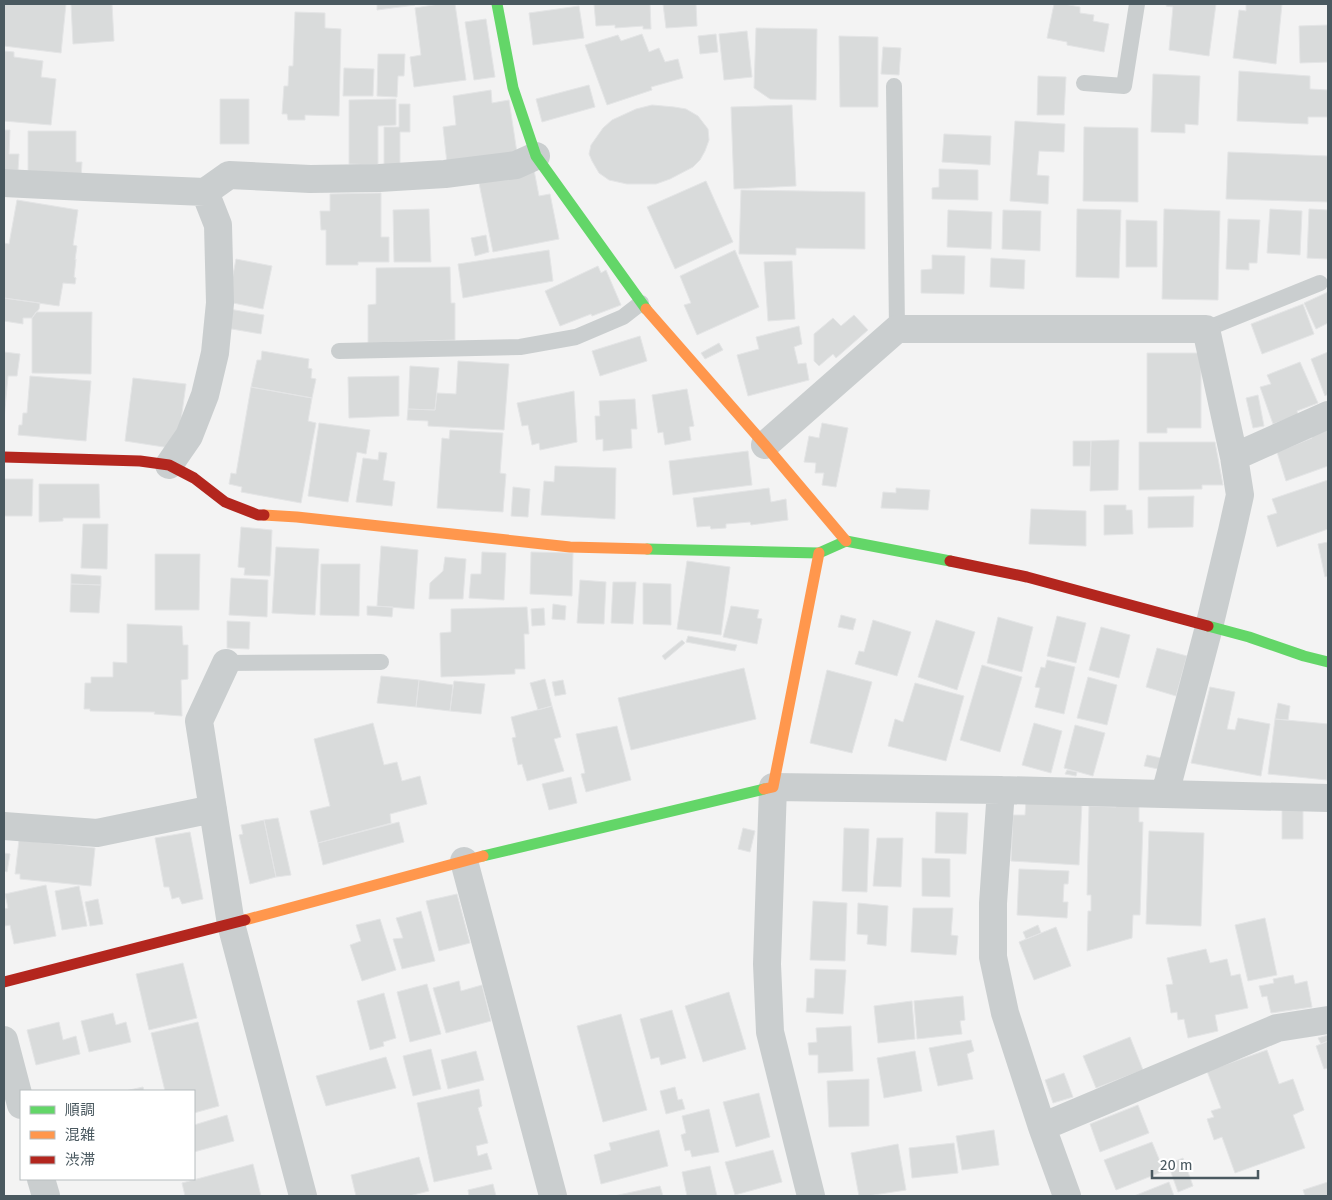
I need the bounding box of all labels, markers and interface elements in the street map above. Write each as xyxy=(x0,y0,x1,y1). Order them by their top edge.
legend xyxy=(20,1090,195,1180)
text: 順調 xyxy=(65,1101,95,1119)
text: 混雑 xyxy=(65,1126,95,1144)
scale bar xyxy=(1152,1148,1258,1180)
text: 渋滞 xyxy=(65,1151,95,1169)
text: 20 m xyxy=(1160,1156,1193,1174)

